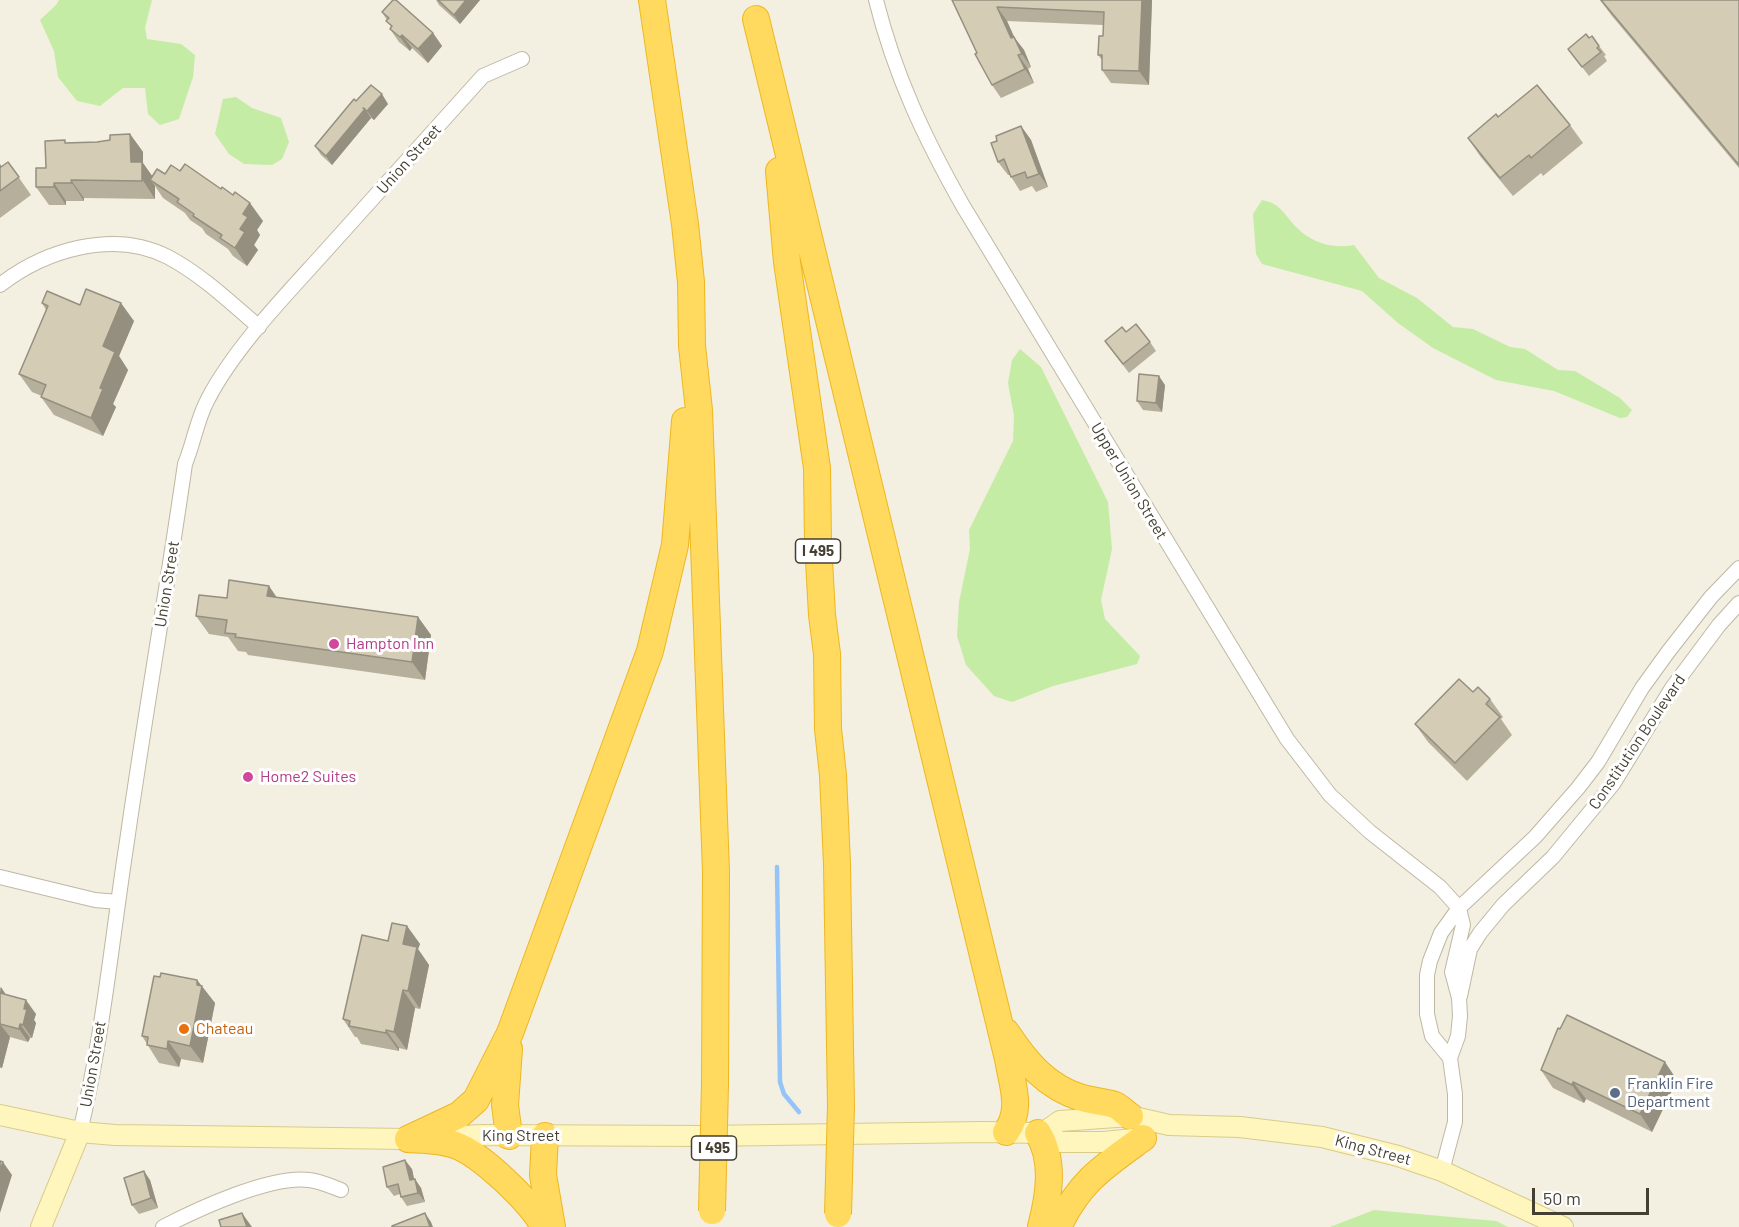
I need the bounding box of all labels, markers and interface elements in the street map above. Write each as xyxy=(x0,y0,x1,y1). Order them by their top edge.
street label: Union Street xyxy=(373,120,445,198)
street label: Upper Union Street xyxy=(1087,419,1171,543)
street label: Union Street xyxy=(151,539,183,629)
road number: I 495 xyxy=(796,539,840,563)
place label: Hampton Inn xyxy=(346,634,434,654)
marker: Hampton Inn xyxy=(327,637,341,651)
street label: Constitution Boulevard xyxy=(1585,671,1689,813)
place label: Home2 Suites xyxy=(260,767,356,787)
marker: Home2 Suites xyxy=(241,770,255,784)
street label: Union Street xyxy=(76,1019,110,1109)
place label: Chateau xyxy=(196,1019,253,1039)
marker: Chateau xyxy=(177,1022,191,1036)
place label: Franklin Fire Department xyxy=(1627,1074,1714,1112)
marker: Franklin Fire Department xyxy=(1608,1086,1622,1100)
street label: King Street xyxy=(482,1126,560,1146)
street label: King Street xyxy=(1333,1131,1413,1169)
road number: I 495 xyxy=(692,1136,736,1160)
scale bar xyxy=(1535,1176,1652,1214)
text: 50 m xyxy=(1543,1187,1581,1209)

